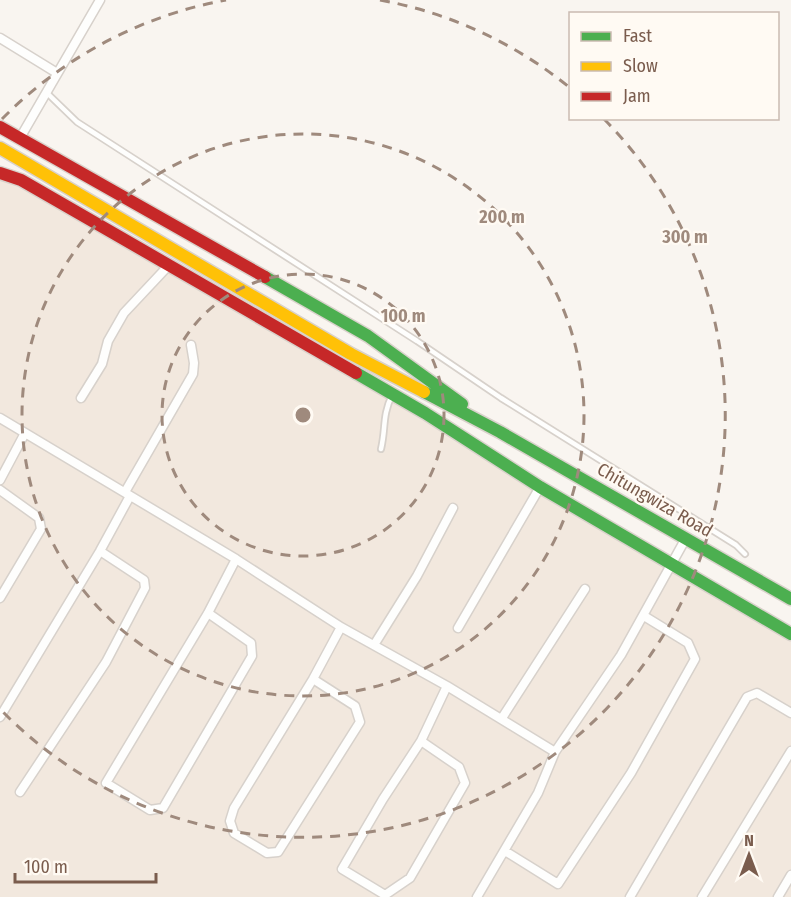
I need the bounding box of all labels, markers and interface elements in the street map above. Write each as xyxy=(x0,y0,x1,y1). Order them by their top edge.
legend xyxy=(569,12,779,120)
text: Fast xyxy=(623,25,652,47)
text: Slow xyxy=(623,55,658,77)
text: Jam xyxy=(623,85,651,107)
text: 200 m xyxy=(478,206,525,228)
text: 300 m xyxy=(661,226,708,248)
text: 100 m xyxy=(381,305,425,327)
centre of rings xyxy=(293,405,313,425)
street label: Chitungwiza Road xyxy=(593,458,717,542)
north arrow xyxy=(719,825,779,885)
text: N xyxy=(744,831,754,850)
scale bar xyxy=(15,846,156,884)
text: 100 m xyxy=(24,856,68,878)

